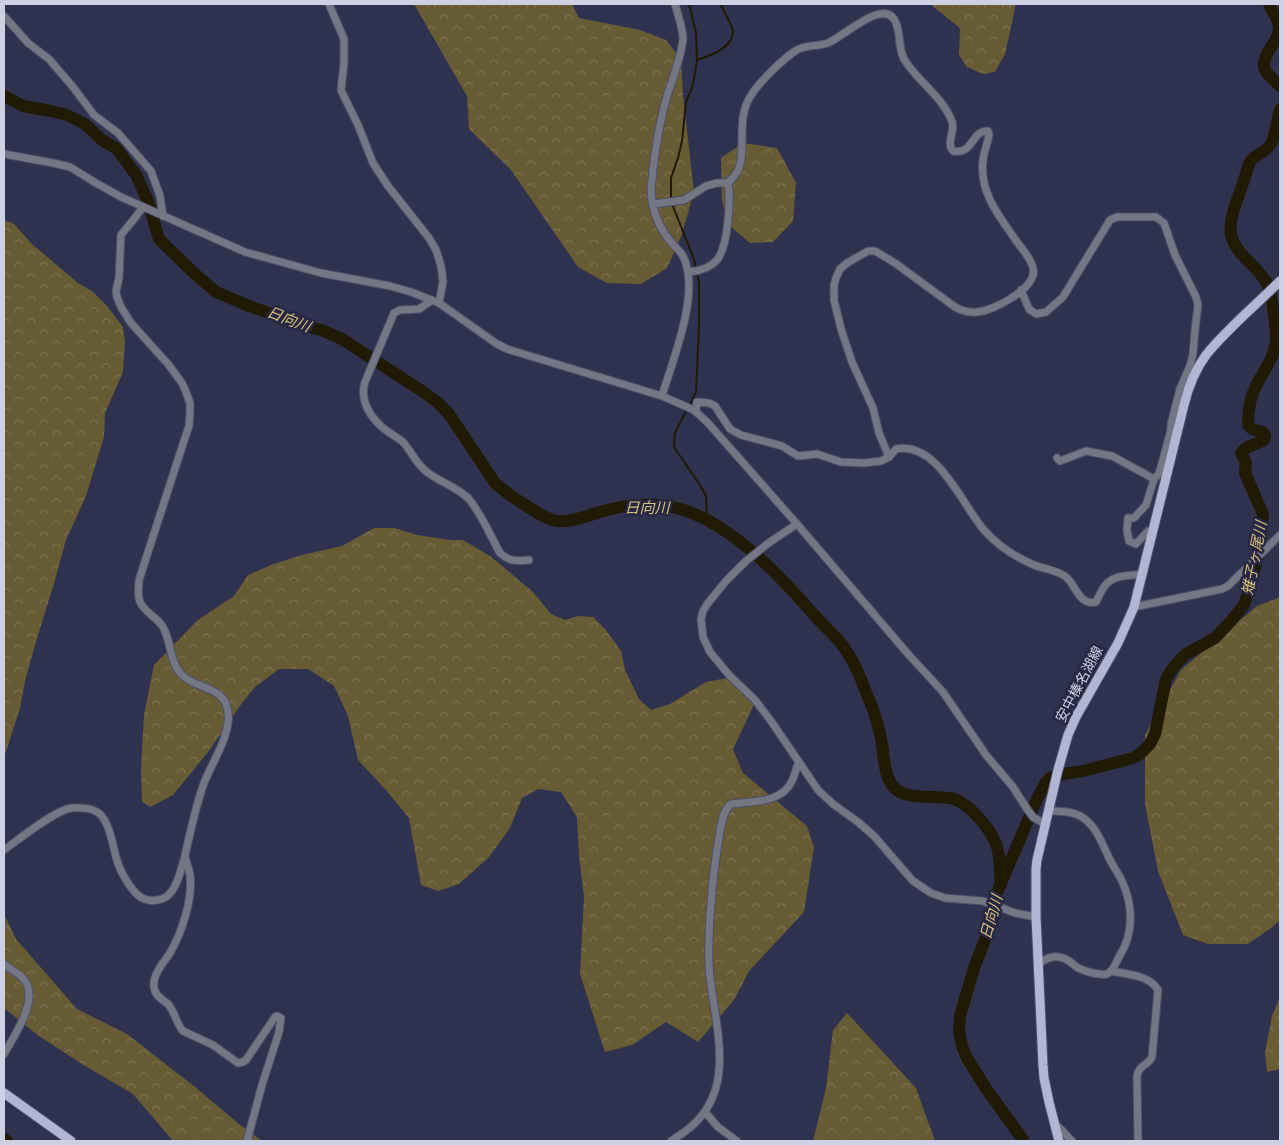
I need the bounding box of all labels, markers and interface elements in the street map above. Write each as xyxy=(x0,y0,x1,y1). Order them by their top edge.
water label: 日向川 xyxy=(264,301,316,338)
water label: 日向川 xyxy=(624,497,671,518)
water label: 雉子ヶ尾川 xyxy=(1237,517,1272,597)
street label: 安中榛名湖線 xyxy=(1050,642,1108,726)
water label: 日向川 xyxy=(975,891,1008,942)

